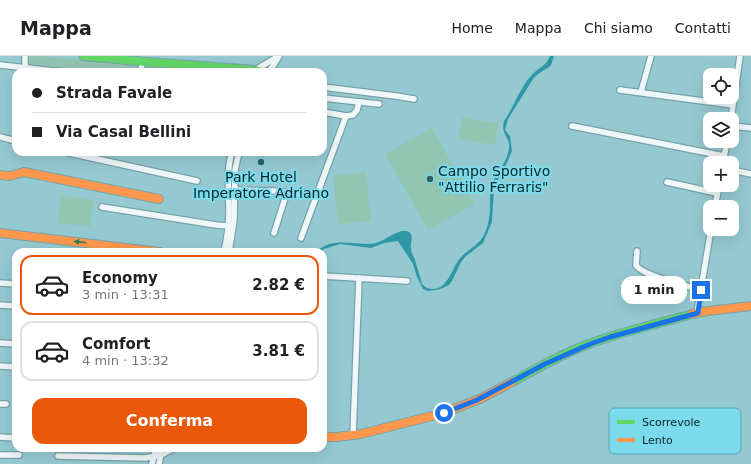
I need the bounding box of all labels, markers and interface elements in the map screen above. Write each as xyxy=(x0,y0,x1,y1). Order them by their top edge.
text: Mappa xyxy=(20,17,92,39)
text: Home xyxy=(452,20,493,36)
text: Mappa xyxy=(515,20,562,36)
text: Chi siamo xyxy=(584,20,653,36)
text: Contatti xyxy=(675,20,731,36)
map controls xyxy=(703,68,739,236)
button: locate xyxy=(703,68,739,104)
text: Strada Favale xyxy=(56,84,172,102)
button: layers xyxy=(703,112,739,148)
text: Via Casal Bellini xyxy=(56,123,191,141)
button: + xyxy=(703,156,739,192)
marker: Park Hotel Imperatore Adriano xyxy=(256,157,266,167)
place label: Campo Sportivo "Attilio Ferraris" xyxy=(438,163,550,195)
place label: Park Hotel Imperatore Adriano xyxy=(193,169,329,201)
marker: Campo Sportivo "Attilio Ferraris" xyxy=(425,174,435,184)
button: − xyxy=(703,200,739,236)
one-way arrow xyxy=(74,239,86,246)
icon: car xyxy=(34,267,70,303)
text: Economy xyxy=(82,269,158,287)
text: 2.82 € xyxy=(252,276,305,294)
callout: 1 min xyxy=(621,276,687,304)
route end xyxy=(692,281,710,299)
text: 1 min xyxy=(634,282,674,297)
text: 3 min · 13:31 xyxy=(82,287,169,302)
icon: car xyxy=(34,333,70,369)
text: Comfort xyxy=(82,335,150,353)
text: 3.81 € xyxy=(252,342,305,360)
text: 4 min · 13:32 xyxy=(82,353,169,368)
button: Conferma xyxy=(32,398,307,444)
route start xyxy=(435,404,453,422)
legend xyxy=(609,408,741,454)
text: Scorrevole xyxy=(642,416,700,429)
text: Lento xyxy=(642,434,673,447)

